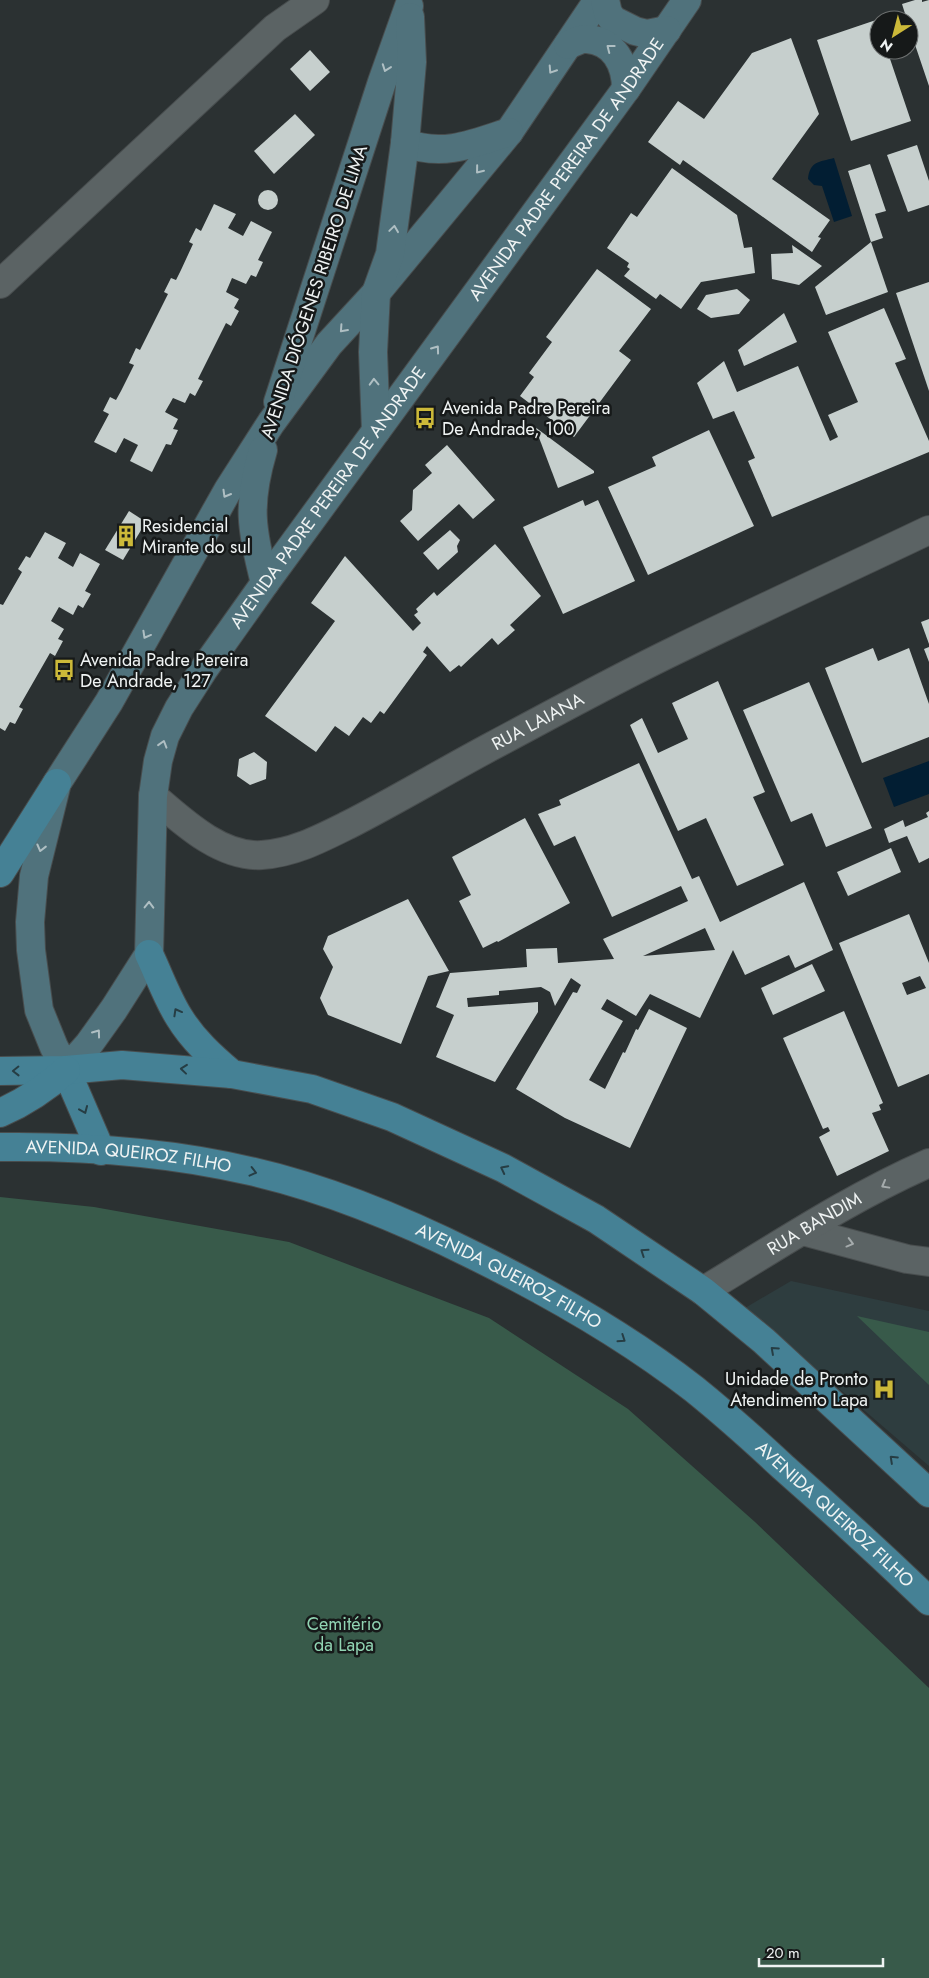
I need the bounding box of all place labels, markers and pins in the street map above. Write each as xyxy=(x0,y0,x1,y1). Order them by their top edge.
place label: Avenida Padre Pereira De Andrade, 100 xyxy=(442,395,610,442)
bus stop icon: Avenida Padre Pereira De Andrade, 100 xyxy=(412,405,438,431)
place label: Residencial Mirante do sul xyxy=(142,513,251,560)
building icon: Residencial Mirante do sul xyxy=(113,523,139,549)
place label: Avenida Padre Pereira De Andrade, 127 xyxy=(80,647,248,694)
bus stop icon: Avenida Padre Pereira De Andrade, 127 xyxy=(51,657,77,683)
place label: Unidade de Pronto Atendimento Lapa xyxy=(725,1366,868,1413)
hospital icon: Unidade de Pronto Atendimento Lapa xyxy=(871,1376,897,1402)

